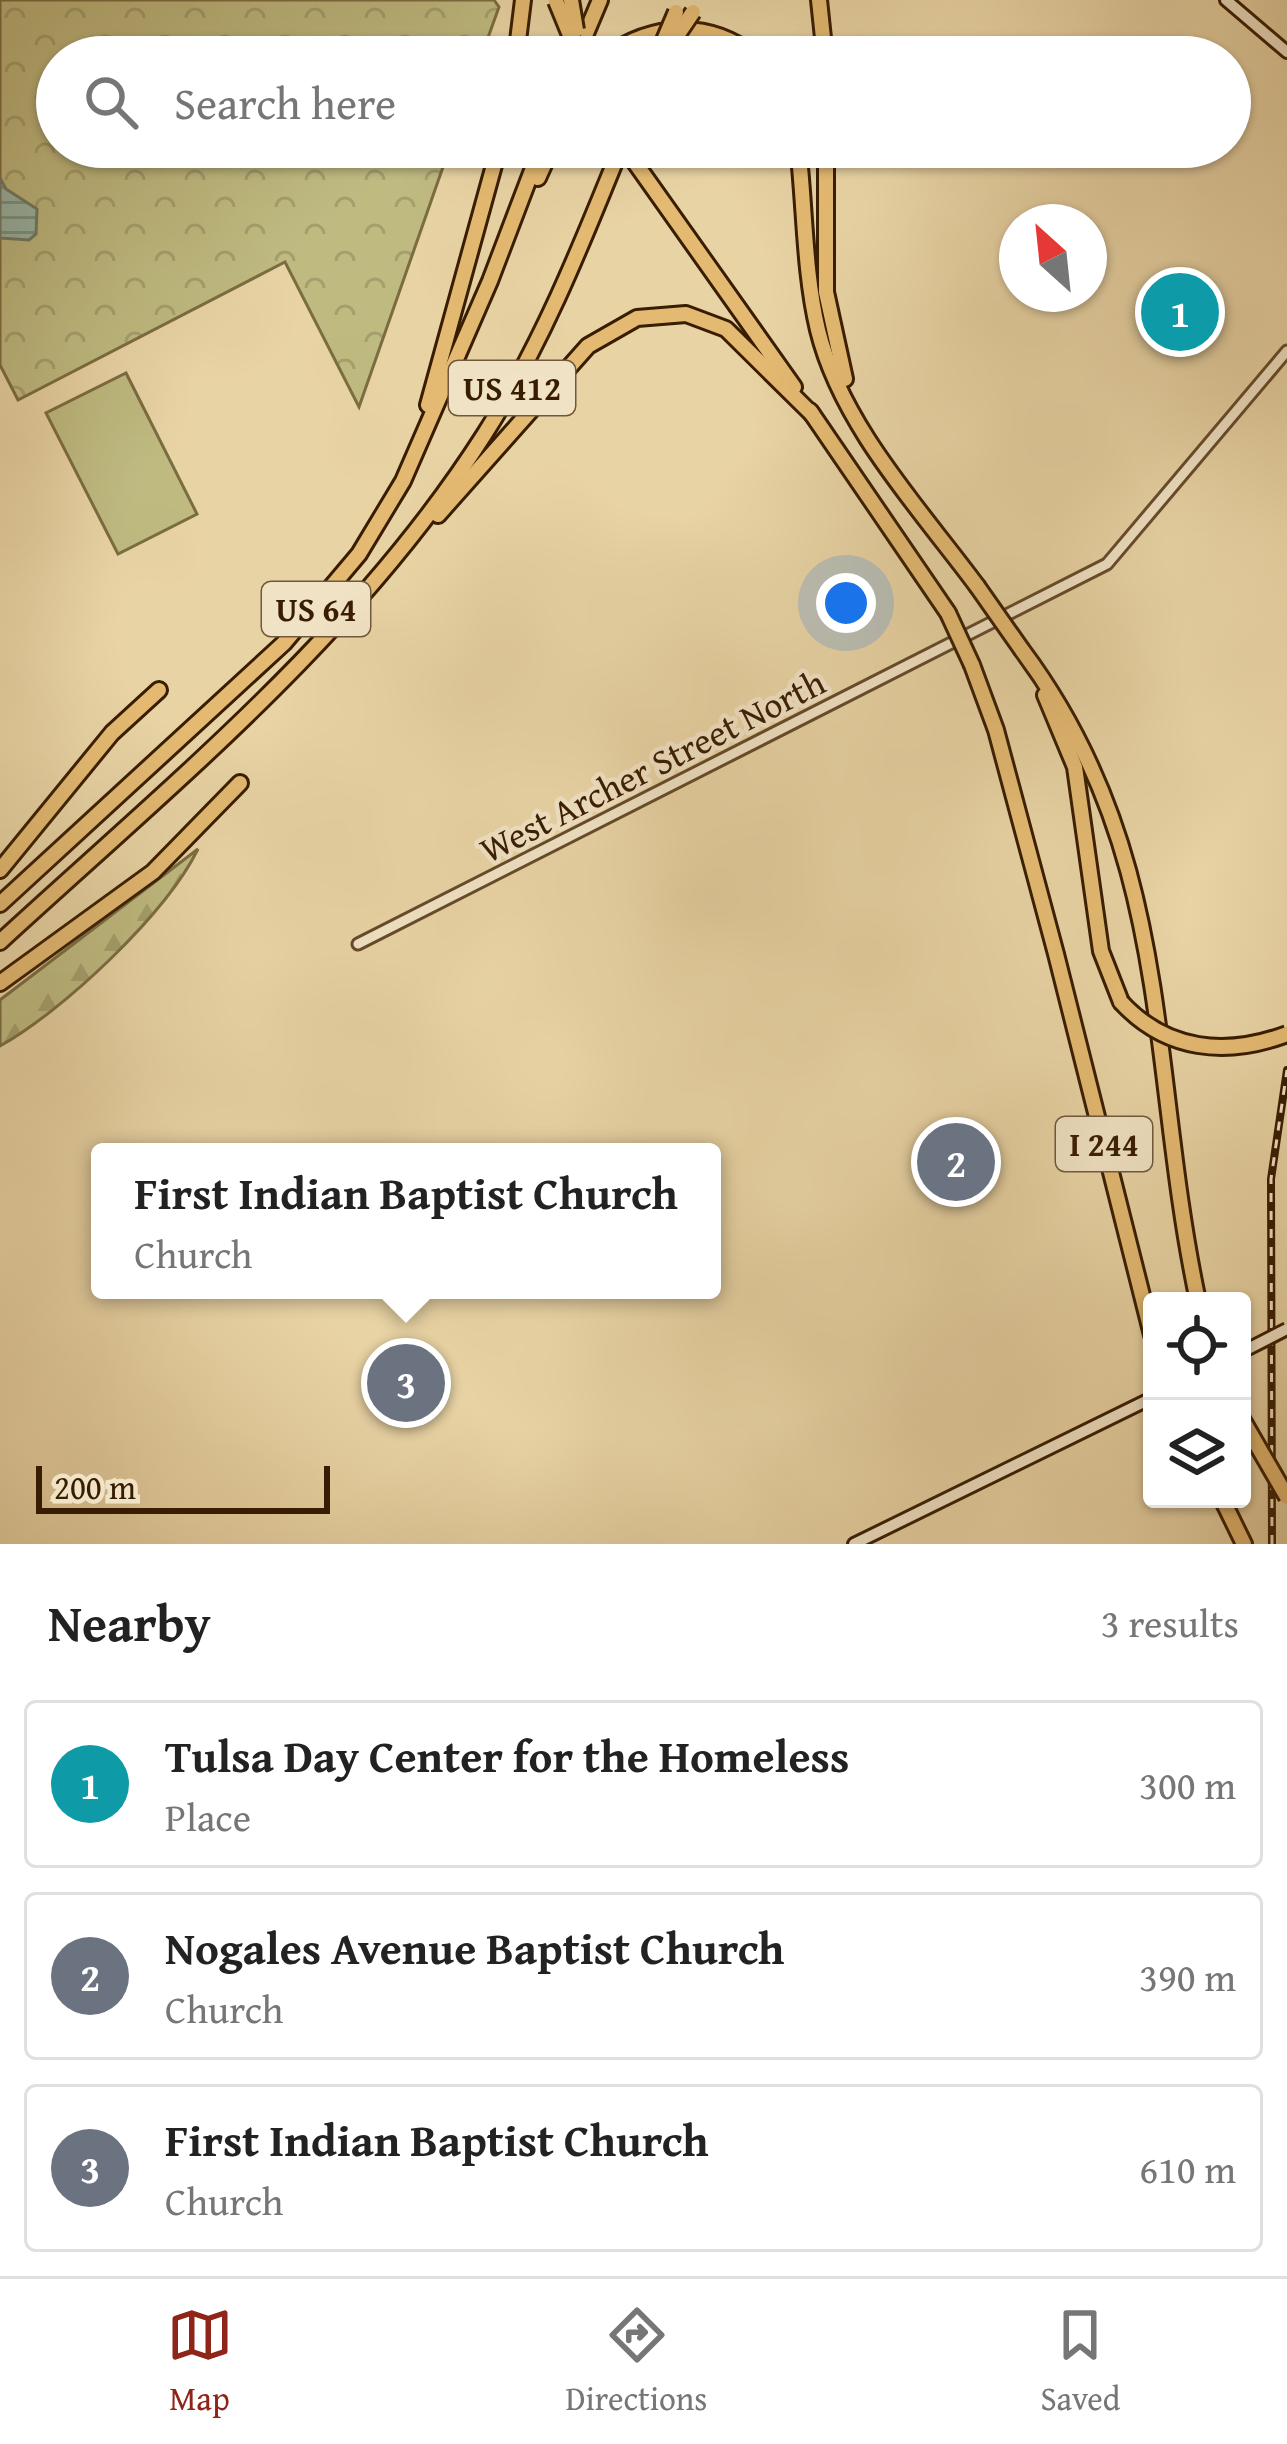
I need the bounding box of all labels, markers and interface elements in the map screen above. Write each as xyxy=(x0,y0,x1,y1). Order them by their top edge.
search box xyxy=(36,36,1251,168)
icon: search xyxy=(78,69,144,135)
text: Search here xyxy=(174,70,396,135)
north arrow xyxy=(999,204,1107,312)
pin: 1 xyxy=(1141,267,1219,357)
road number: US 412 xyxy=(449,361,575,415)
your location xyxy=(816,573,876,633)
road number: US 64 xyxy=(262,582,370,636)
street label: West Archer Street North xyxy=(470,655,834,875)
pin: 2 xyxy=(917,1117,995,1207)
road number: I 244 xyxy=(1056,1117,1152,1171)
popup xyxy=(91,1143,721,1299)
text: First Indian Baptist Church xyxy=(134,1160,678,1225)
text: Church xyxy=(134,1225,253,1282)
map controls xyxy=(1143,1292,1251,1508)
button: locate xyxy=(1143,1292,1251,1400)
pin: 3 xyxy=(367,1338,445,1428)
button: layers xyxy=(1143,1400,1251,1508)
scale bar xyxy=(36,1460,330,1513)
text: 200 m xyxy=(54,1463,136,1511)
text: Nearby xyxy=(48,1585,211,1660)
text: 3 results xyxy=(1101,1594,1239,1651)
text: Tulsa Day Center for the Homeless xyxy=(165,1723,849,1788)
text: 1 xyxy=(80,1756,100,1813)
text: 300 m xyxy=(1139,1756,1236,1813)
text: Place xyxy=(165,1788,251,1845)
text: Nogales Avenue Baptist Church xyxy=(165,1915,784,1980)
text: 2 xyxy=(80,1948,100,2005)
text: 390 m xyxy=(1139,1948,1236,2005)
text: Church xyxy=(165,1980,283,2037)
text: First Indian Baptist Church xyxy=(165,2107,709,2172)
text: 3 xyxy=(80,2140,100,2197)
text: 610 m xyxy=(1139,2140,1236,2197)
text: Church xyxy=(165,2172,283,2229)
tab: Map xyxy=(167,2302,233,2422)
tab: Directions xyxy=(566,2302,707,2422)
tab: Saved xyxy=(1041,2302,1120,2422)

